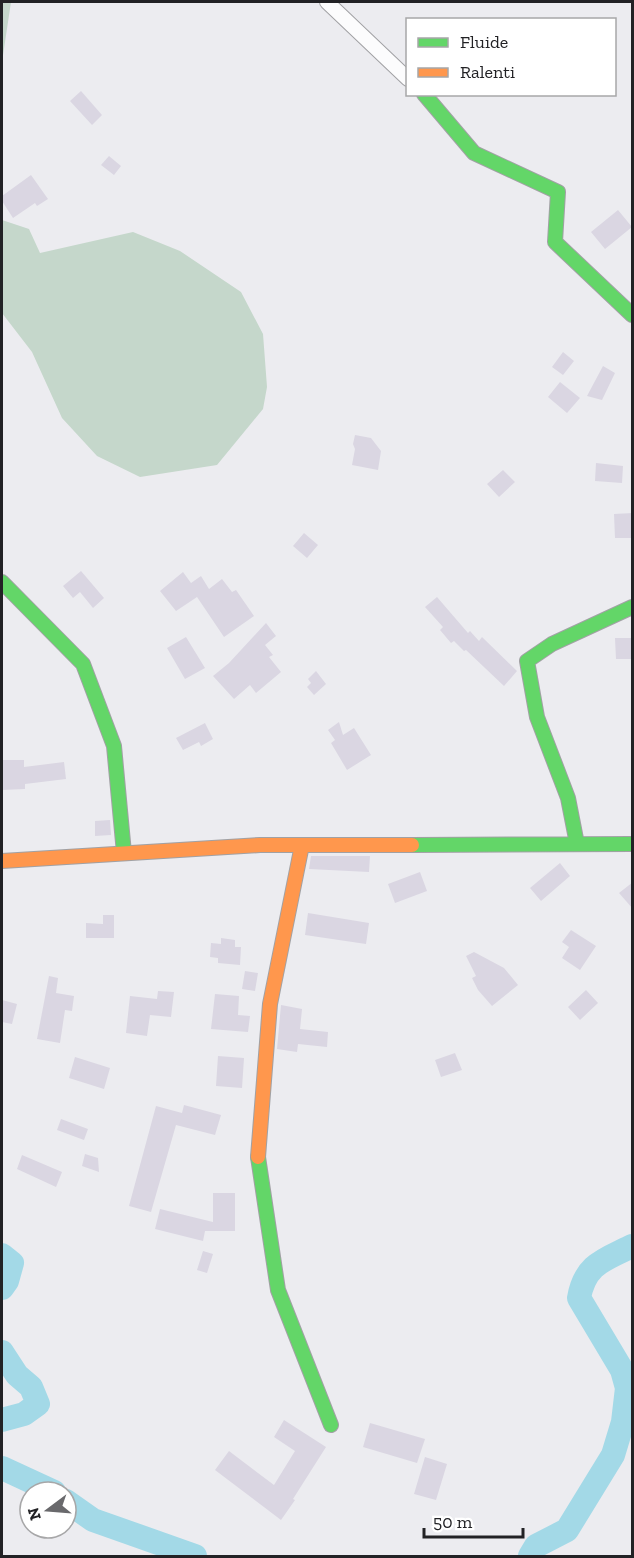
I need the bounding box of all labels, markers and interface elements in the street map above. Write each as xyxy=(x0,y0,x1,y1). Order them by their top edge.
legend xyxy=(406,18,616,96)
text: Fluide xyxy=(460,31,508,53)
text: Ralenti xyxy=(460,61,515,83)
north arrow xyxy=(18,1480,78,1540)
scale bar xyxy=(424,1501,523,1539)
text: N xyxy=(23,1506,45,1522)
text: 50 m xyxy=(433,1511,473,1533)

